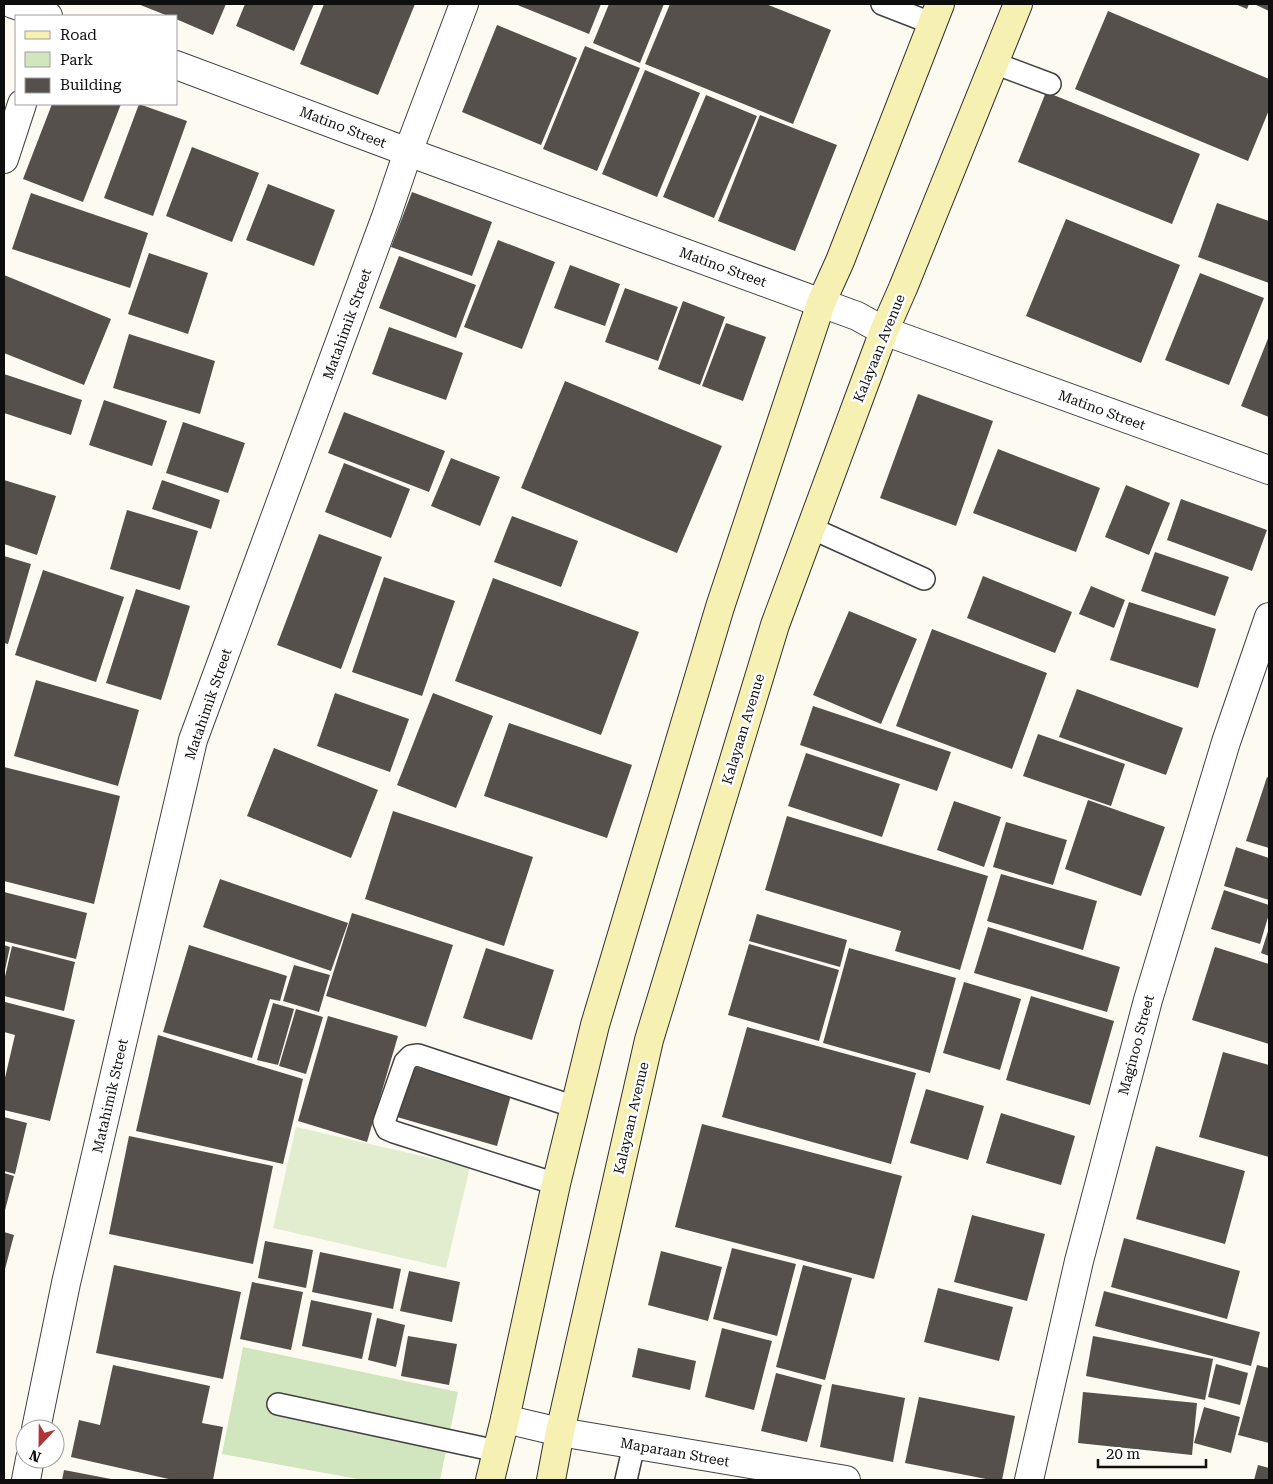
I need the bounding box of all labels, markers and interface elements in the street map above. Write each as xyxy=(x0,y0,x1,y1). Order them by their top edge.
legend xyxy=(15,15,178,105)
text: Road xyxy=(60,26,97,44)
text: Park xyxy=(60,51,94,69)
text: Building xyxy=(60,76,122,94)
street label: Matino Street xyxy=(297,103,389,151)
street label: Matino Street xyxy=(677,244,769,290)
street label: Matahimik Street xyxy=(320,266,374,382)
street label: Kalayaan Avenue xyxy=(850,291,908,404)
street label: Matino Street xyxy=(1056,387,1148,433)
street label: Matahimik Street xyxy=(181,646,235,762)
street label: Kalayaan Avenue xyxy=(719,671,768,786)
street label: Maginoo Street xyxy=(1115,993,1157,1097)
street label: Matahimik Street xyxy=(89,1037,131,1155)
street label: Kalayaan Avenue xyxy=(610,1060,652,1176)
north arrow xyxy=(15,1419,65,1469)
street label: Maparaan Street xyxy=(619,1435,731,1469)
scale bar xyxy=(1098,1436,1206,1468)
text: 20 m xyxy=(1106,1445,1141,1463)
text: N xyxy=(27,1447,43,1465)

